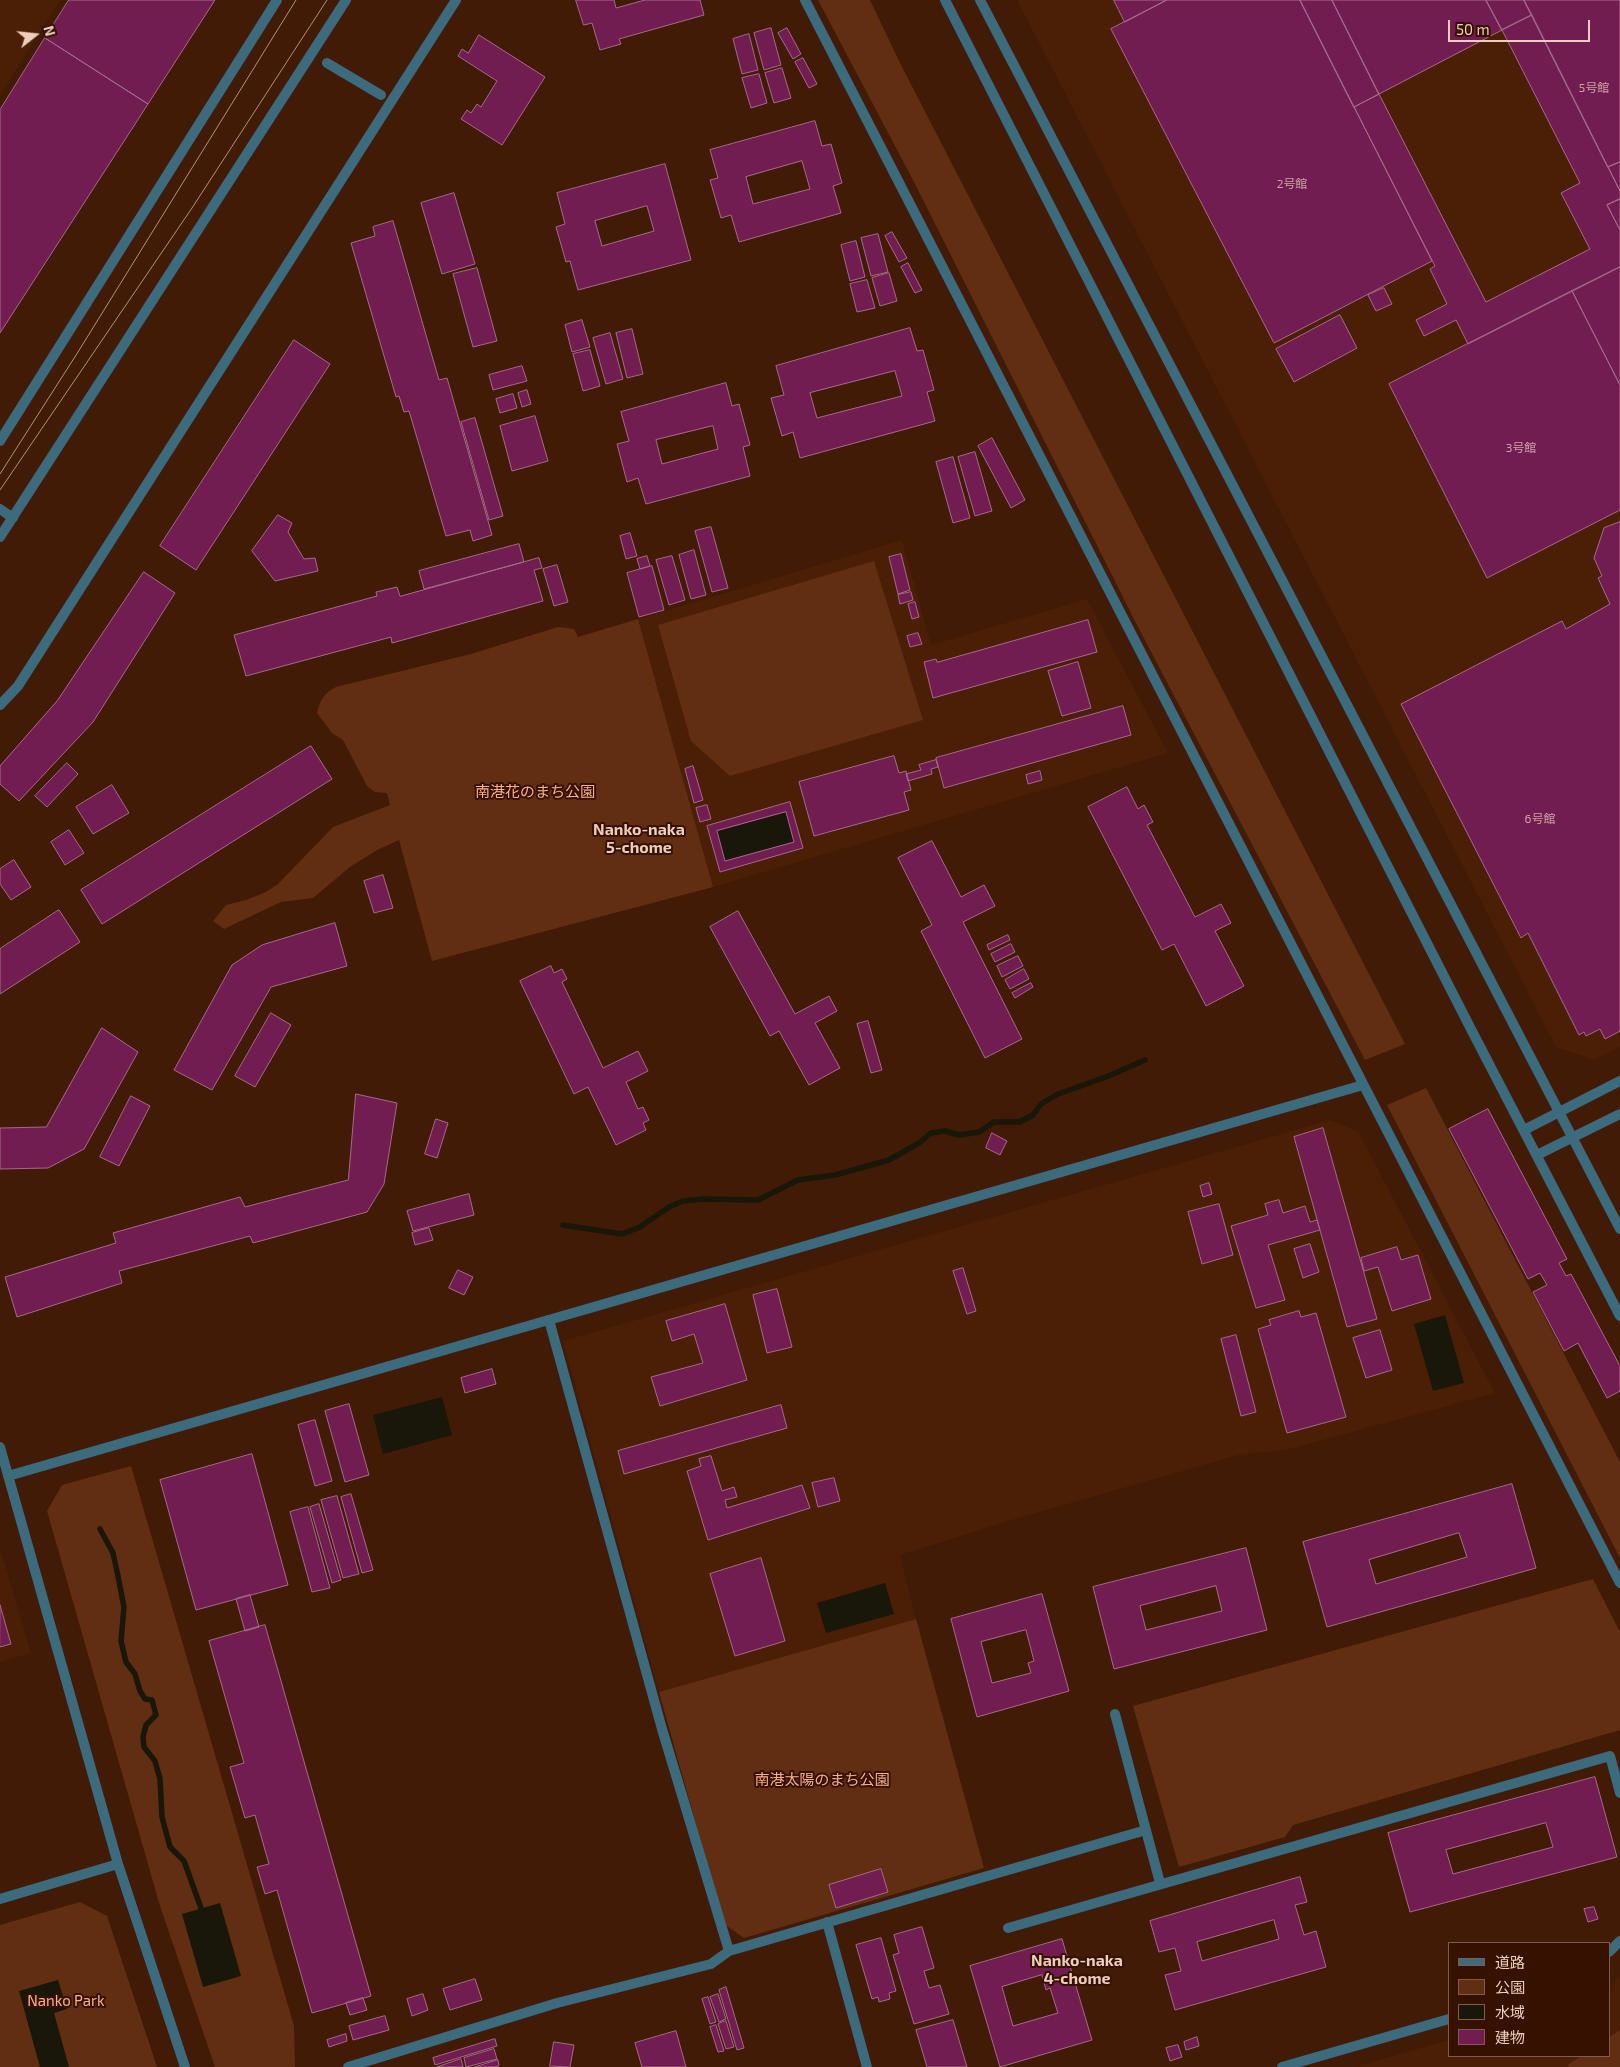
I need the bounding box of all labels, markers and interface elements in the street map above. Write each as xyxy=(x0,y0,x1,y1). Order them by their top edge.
north arrow xyxy=(10,10,60,60)
scale bar xyxy=(1450,10,1592,42)
text: 50 m xyxy=(1456,20,1490,38)
text: N xyxy=(40,24,59,38)
house number: 5号館 xyxy=(1579,81,1609,95)
house number: 2号館 xyxy=(1277,177,1307,191)
house number: 3号館 xyxy=(1506,441,1536,455)
park label: 南港花のまち公園 xyxy=(475,783,595,801)
house number: 6号館 xyxy=(1525,812,1555,826)
district label: Nanko-naka 5-chome xyxy=(593,820,685,858)
park label: 南港太陽のまち公園 xyxy=(755,1771,889,1789)
legend xyxy=(1448,1942,1610,2057)
district label: Nanko-naka 4-chome xyxy=(1031,1951,1123,1989)
text: 道路 xyxy=(1495,1953,1525,1971)
text: 公園 xyxy=(1495,1978,1525,1996)
park label: Nanko Park xyxy=(27,1992,105,2010)
text: 水域 xyxy=(1495,2003,1525,2021)
text: 建物 xyxy=(1495,2028,1525,2046)

